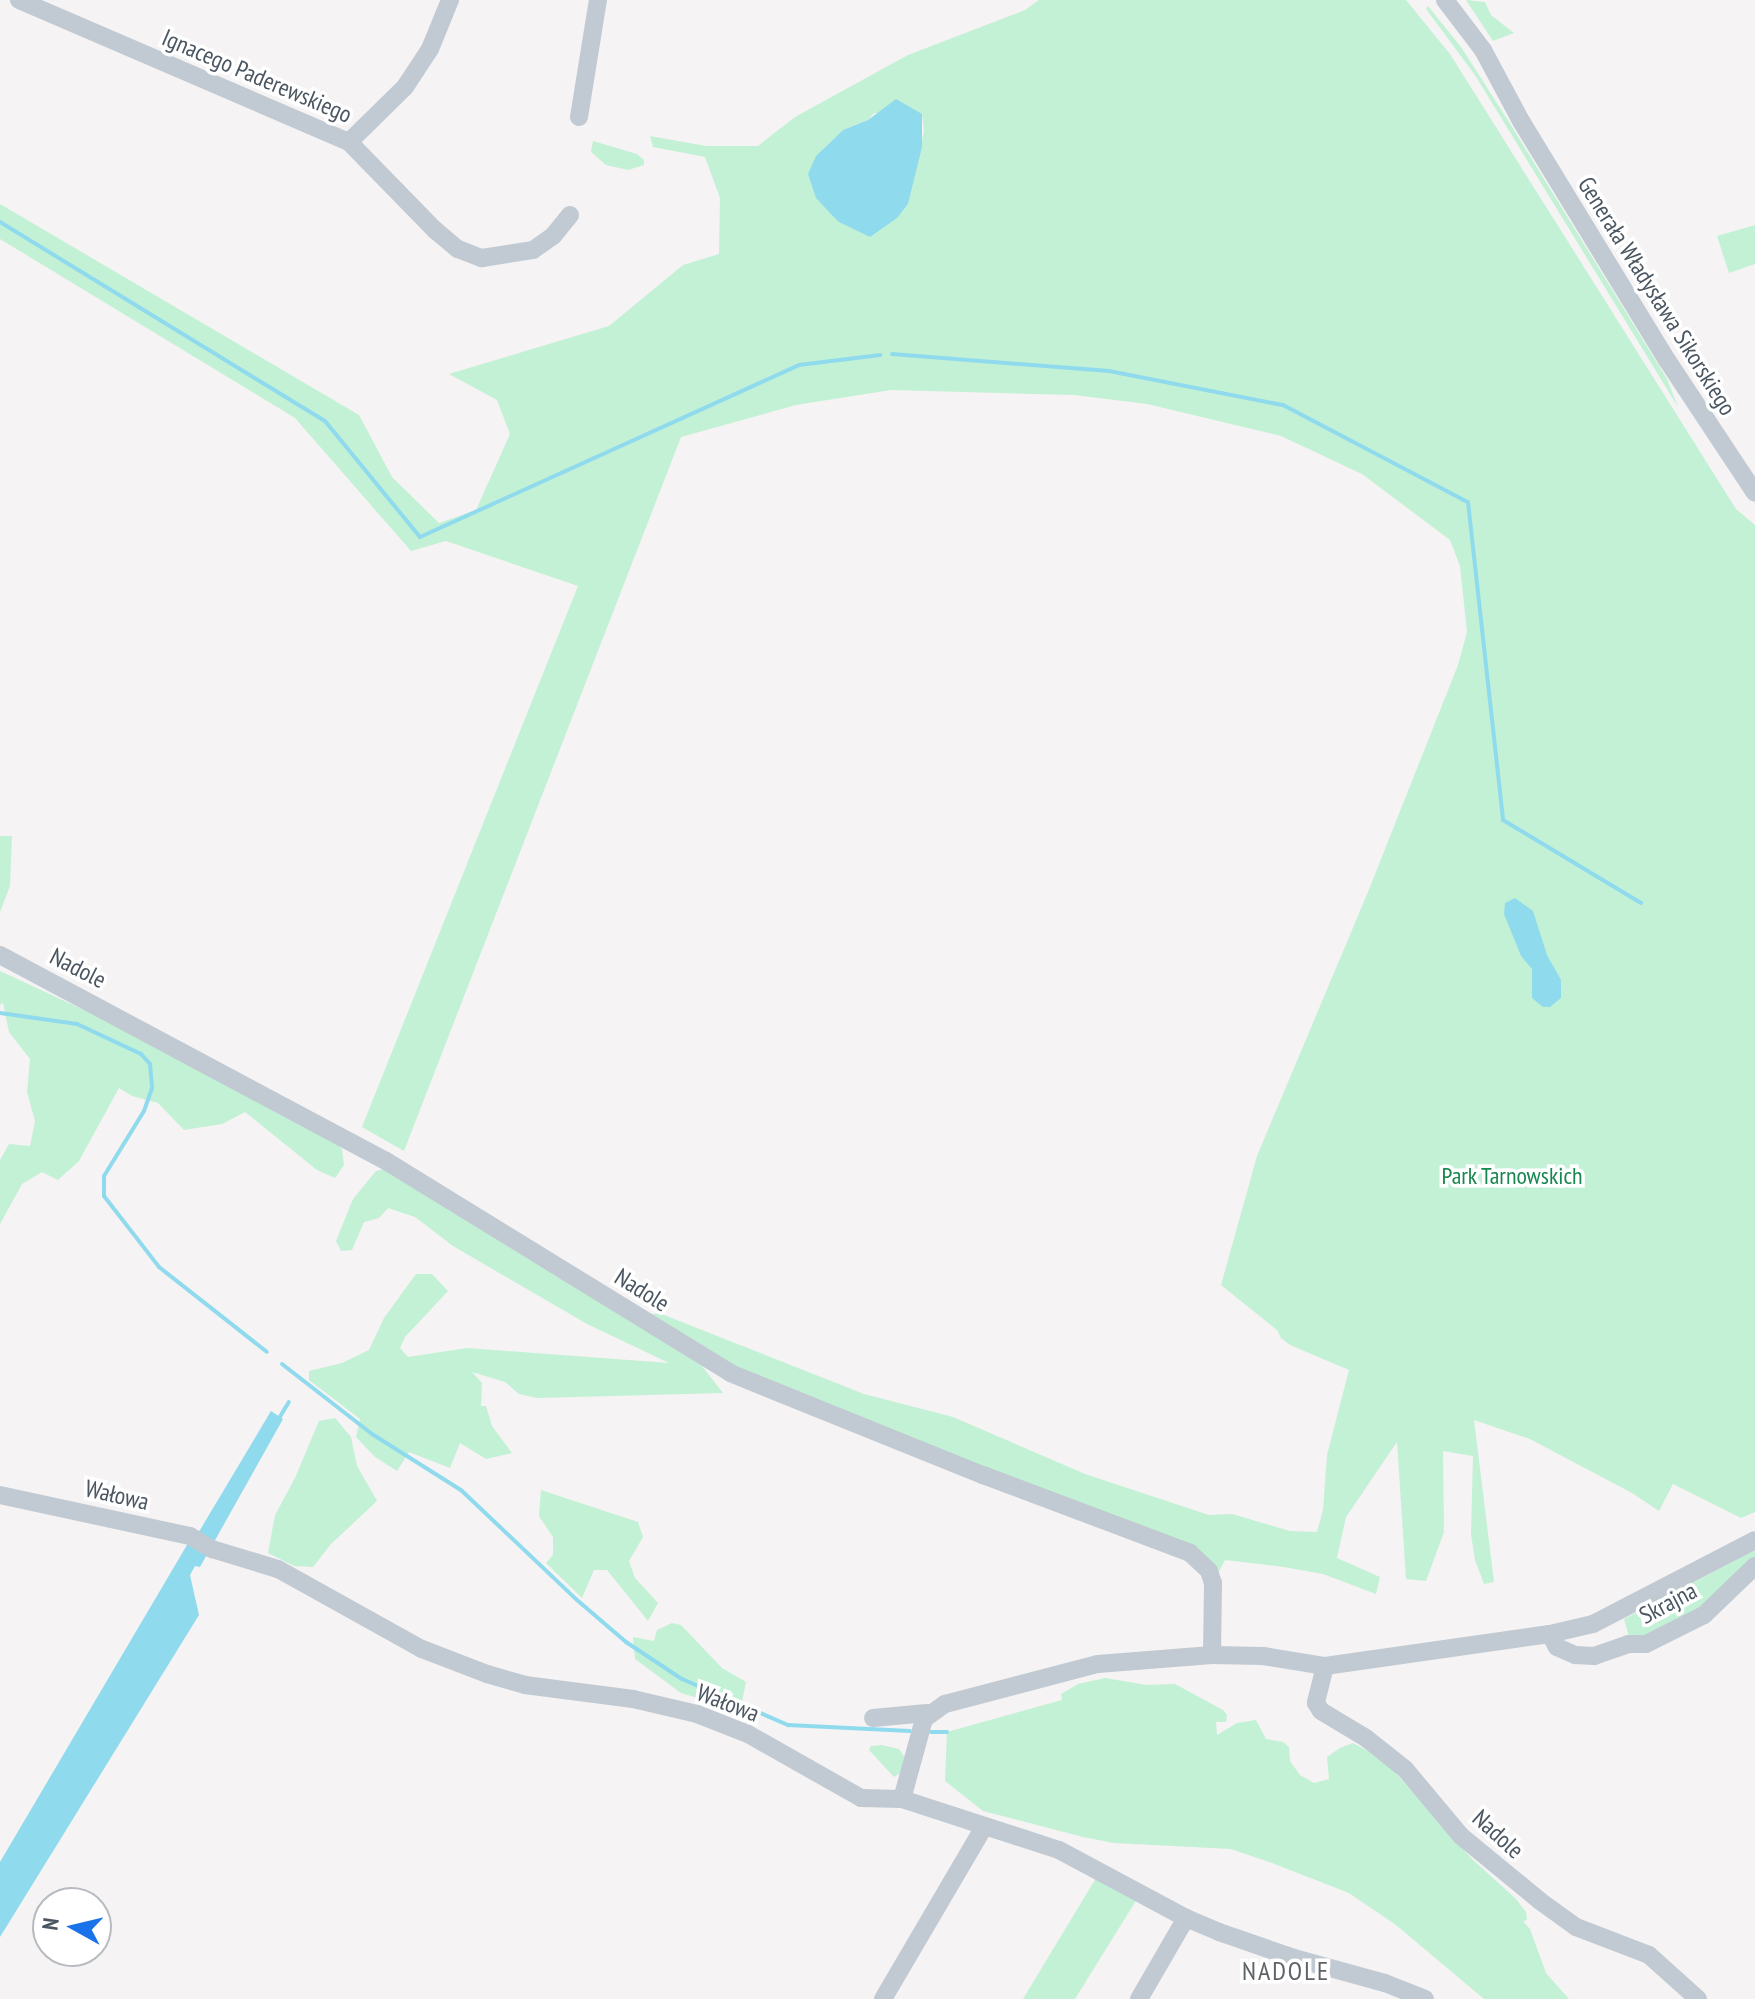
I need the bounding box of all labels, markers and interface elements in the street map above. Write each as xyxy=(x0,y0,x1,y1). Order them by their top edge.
street label: Ignacego Paderewskiego xyxy=(158,23,356,129)
street label: Generała Władysława Sikorskiego xyxy=(1572,171,1742,421)
street label: Nadole xyxy=(45,942,111,994)
park label: Park Tarnowskich xyxy=(1441,1162,1583,1190)
street label: Nadole xyxy=(609,1262,675,1318)
street label: Wałowa xyxy=(82,1474,152,1516)
street label: Skrajna xyxy=(1634,1576,1702,1630)
street label: Wałowa xyxy=(693,1678,763,1728)
street label: Nadole xyxy=(1467,1804,1529,1864)
north arrow xyxy=(32,1887,112,1967)
text: N xyxy=(36,1916,65,1932)
district label: NADOLE xyxy=(1242,1955,1330,1987)

